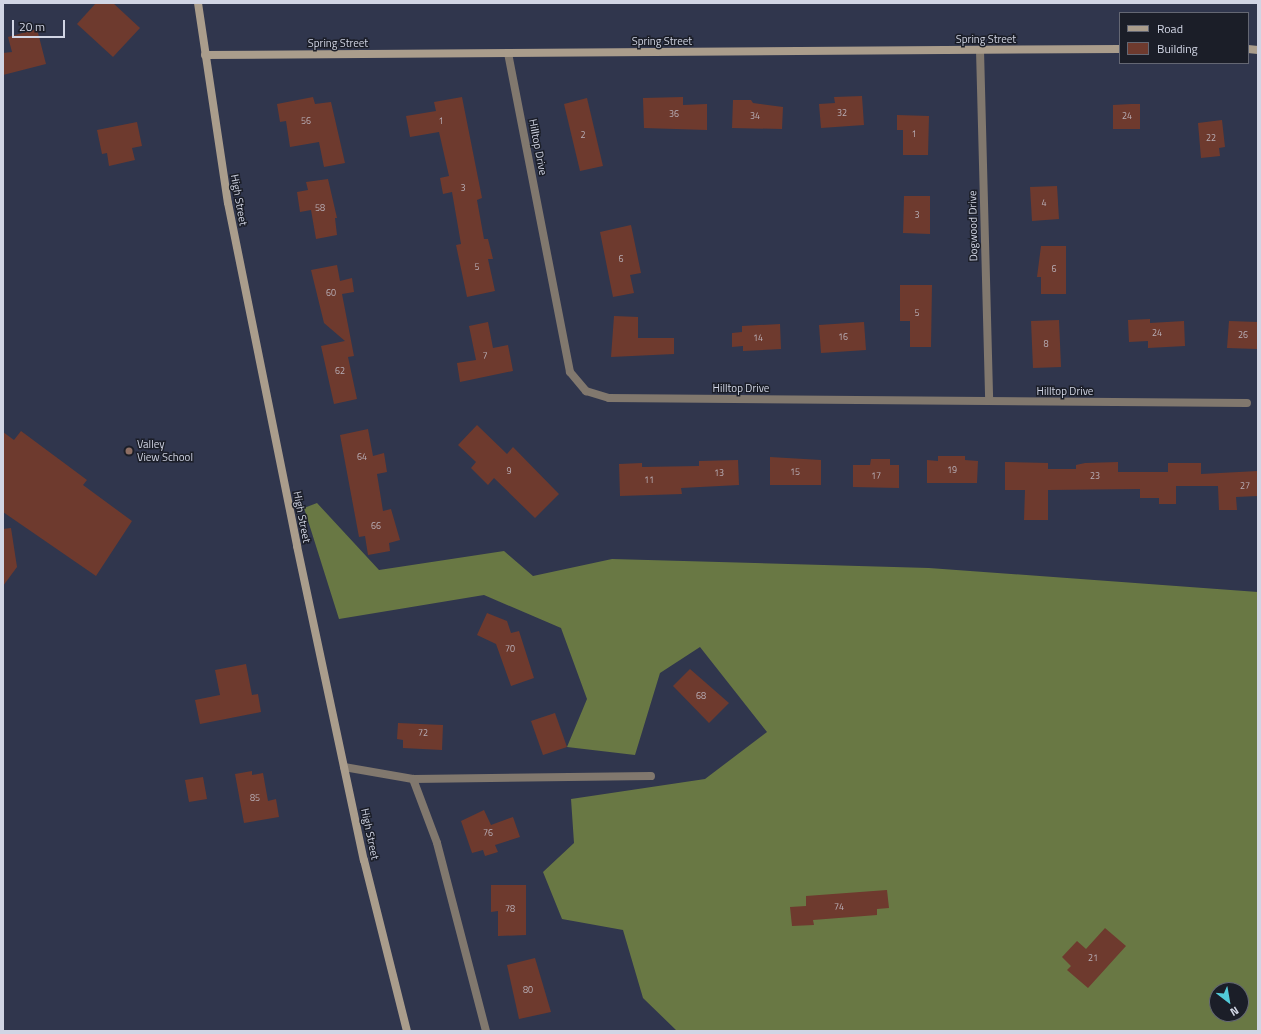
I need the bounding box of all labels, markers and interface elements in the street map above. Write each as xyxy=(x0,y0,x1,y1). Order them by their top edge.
scale bar xyxy=(14,12,67,38)
legend xyxy=(1119,12,1249,64)
text: 20 m xyxy=(19,17,45,36)
text: Road xyxy=(1157,19,1183,38)
street label: Spring Street xyxy=(956,32,1016,46)
street label: Spring Street xyxy=(632,34,692,48)
street label: Spring Street xyxy=(308,36,368,50)
text: Building xyxy=(1157,39,1198,58)
house number: 32 xyxy=(837,108,847,118)
house number: 36 xyxy=(669,109,679,119)
house number: 34 xyxy=(750,111,760,121)
house number: 24 xyxy=(1122,111,1132,121)
house number: 56 xyxy=(301,116,311,126)
house number: 1 xyxy=(438,116,444,126)
street label: Hilltop Drive xyxy=(526,118,550,176)
house number: 1 xyxy=(911,129,917,139)
house number: 2 xyxy=(580,130,586,140)
house number: 22 xyxy=(1206,133,1216,143)
street label: High Street xyxy=(228,173,250,227)
house number: 3 xyxy=(460,183,466,193)
street label: Dogwood Drive xyxy=(966,190,980,262)
house number: 4 xyxy=(1041,198,1047,208)
house number: 58 xyxy=(315,203,325,213)
house number: 3 xyxy=(914,210,920,220)
house number: 6 xyxy=(618,254,624,264)
house number: 5 xyxy=(474,262,480,272)
house number: 6 xyxy=(1051,264,1057,274)
house number: 60 xyxy=(326,288,336,298)
house number: 5 xyxy=(914,308,920,318)
house number: 24 xyxy=(1152,328,1162,338)
house number: 26 xyxy=(1238,330,1248,340)
house number: 16 xyxy=(838,332,848,342)
house number: 14 xyxy=(753,333,763,343)
house number: 8 xyxy=(1043,339,1049,349)
house number: 7 xyxy=(482,351,488,361)
house number: 62 xyxy=(335,366,345,376)
street label: Hilltop Drive xyxy=(713,381,769,395)
street label: Hilltop Drive xyxy=(1037,384,1093,398)
place label: Valley View School xyxy=(137,438,193,464)
marker: Valley View School xyxy=(124,446,134,456)
house number: 64 xyxy=(357,452,367,462)
house number: 19 xyxy=(947,465,957,475)
house number: 9 xyxy=(506,466,512,476)
house number: 15 xyxy=(790,467,800,477)
house number: 13 xyxy=(714,468,724,478)
house number: 17 xyxy=(871,471,881,481)
house number: 23 xyxy=(1090,471,1100,481)
house number: 11 xyxy=(644,475,654,485)
house number: 27 xyxy=(1240,481,1250,491)
street label: High Street xyxy=(291,490,313,544)
house number: 66 xyxy=(371,521,381,531)
house number: 70 xyxy=(505,644,515,654)
house number: 68 xyxy=(696,691,706,701)
house number: 72 xyxy=(418,728,428,738)
house number: 85 xyxy=(250,793,260,803)
street label: High Street xyxy=(358,807,382,861)
house number: 76 xyxy=(483,828,493,838)
house number: 74 xyxy=(834,902,844,912)
house number: 78 xyxy=(505,904,515,914)
house number: 21 xyxy=(1088,953,1098,963)
north arrow xyxy=(1209,982,1249,1022)
house number: 80 xyxy=(523,985,533,995)
text: N xyxy=(1227,1003,1242,1020)

